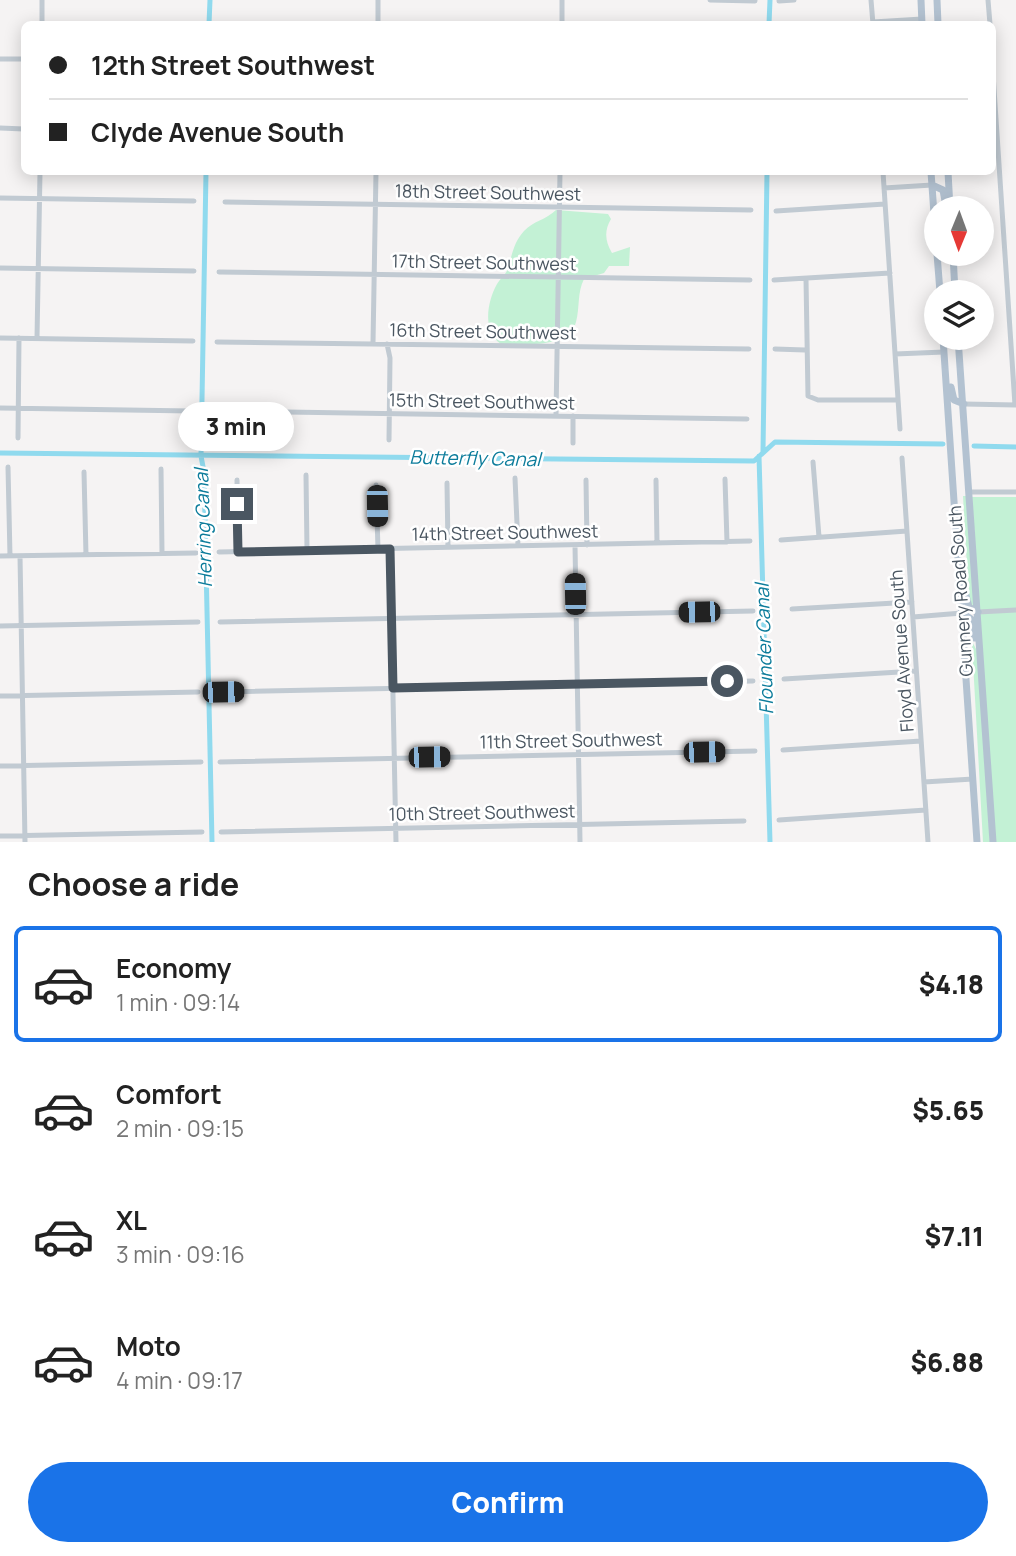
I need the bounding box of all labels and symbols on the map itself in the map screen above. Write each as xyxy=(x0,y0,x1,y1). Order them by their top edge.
street label: 18th Street Southwest xyxy=(395,178,581,206)
north arrow xyxy=(924,196,994,266)
street label: 17th Street Southwest xyxy=(391,248,577,276)
street label: 16th Street Southwest xyxy=(389,317,577,345)
street label: 15th Street Southwest xyxy=(389,387,575,415)
callout: 3 min xyxy=(179,402,295,452)
water label: Butterfly Canal xyxy=(409,444,543,472)
water label: Herring Canal xyxy=(188,466,218,588)
car xyxy=(367,485,388,527)
route end xyxy=(221,488,253,520)
street label: Gunnery Road South xyxy=(942,505,978,677)
street label: 14th Street Southwest xyxy=(412,518,598,546)
street label: Floyd Avenue South xyxy=(883,569,919,733)
car xyxy=(565,573,586,615)
water label: Flounder Canal xyxy=(749,580,779,715)
car xyxy=(678,601,721,623)
route start xyxy=(711,665,743,697)
car xyxy=(202,681,245,703)
street label: 11th Street Southwest xyxy=(479,726,663,754)
car xyxy=(683,741,726,763)
car xyxy=(408,746,451,768)
street label: 10th Street Southwest xyxy=(388,798,576,826)

